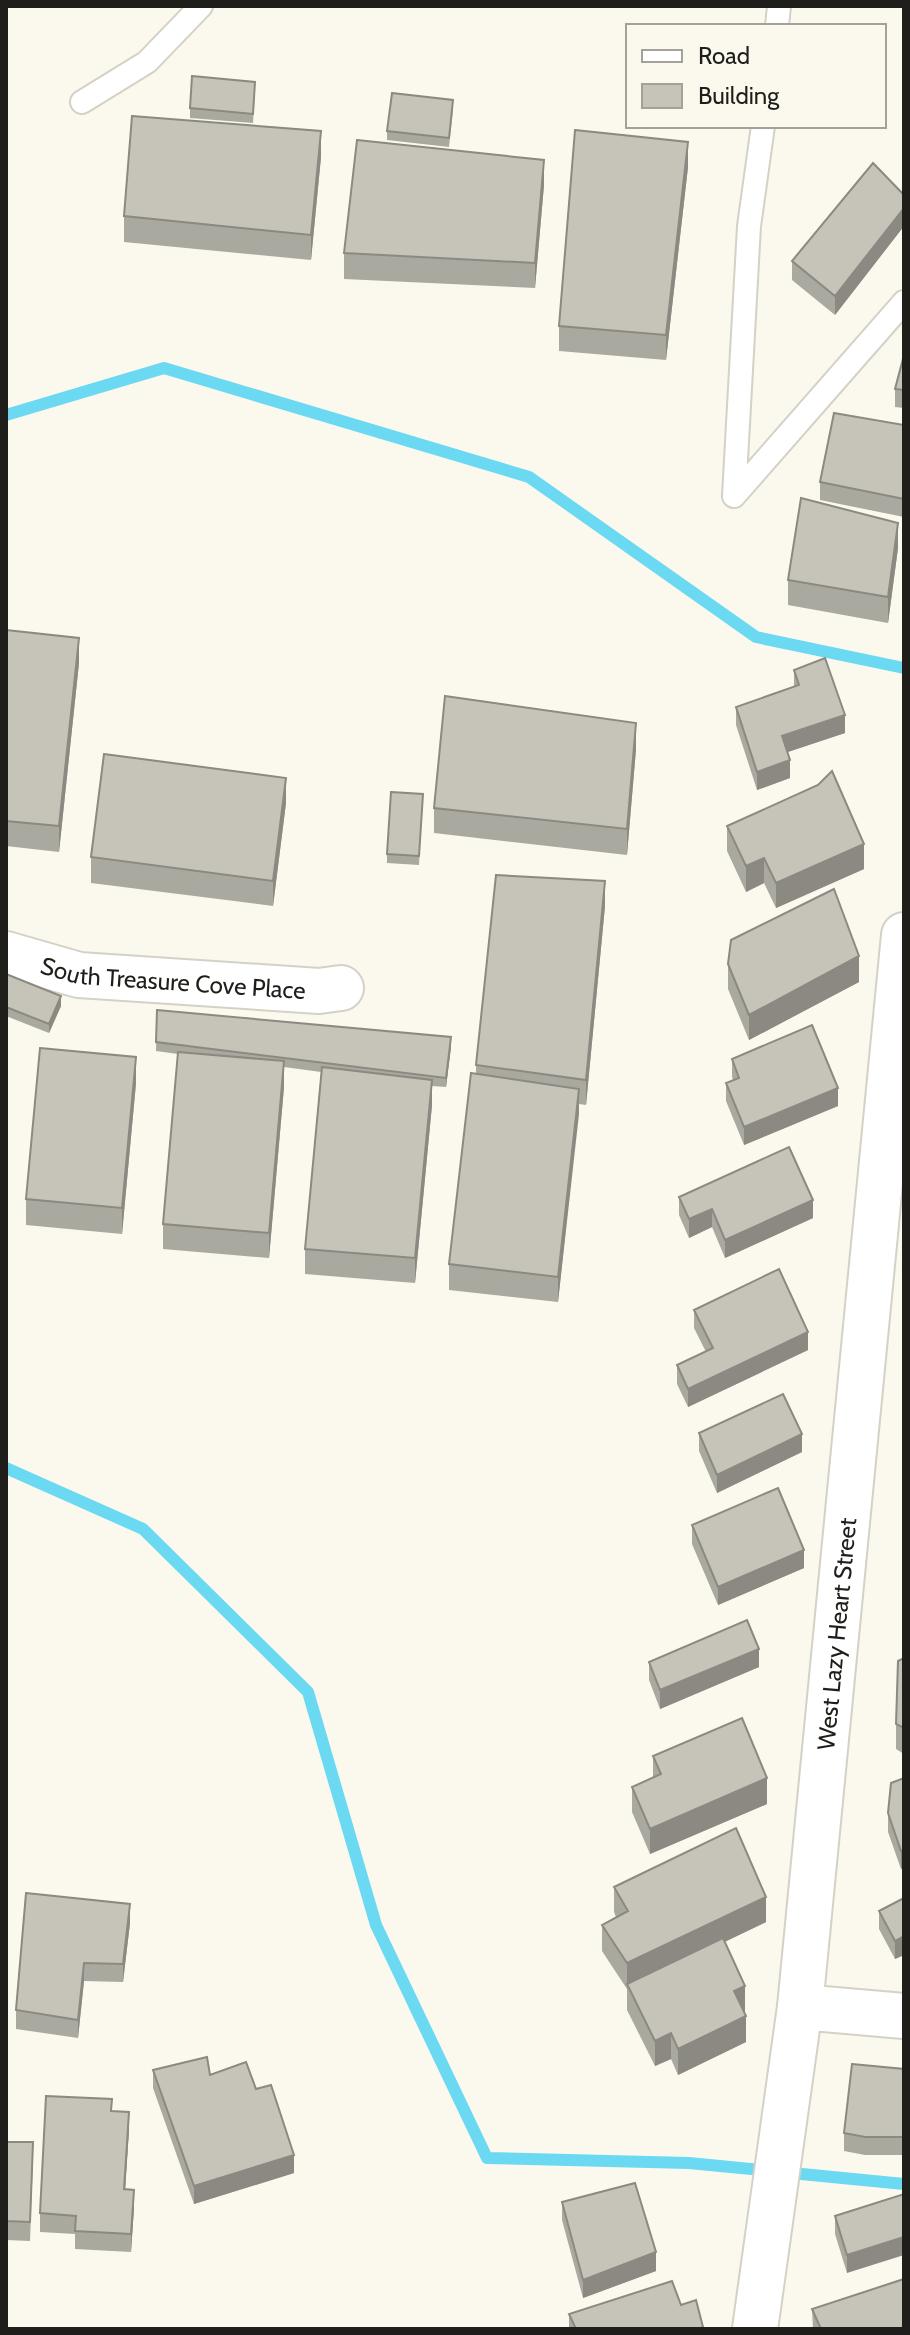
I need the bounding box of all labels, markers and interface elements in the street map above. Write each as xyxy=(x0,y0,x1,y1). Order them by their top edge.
legend xyxy=(626,24,886,128)
text: Road xyxy=(698,41,750,70)
text: Building xyxy=(698,81,780,110)
street label: South Treasure Cove Place xyxy=(37,950,307,1005)
street label: West Lazy Heart Street xyxy=(811,1516,862,1751)

